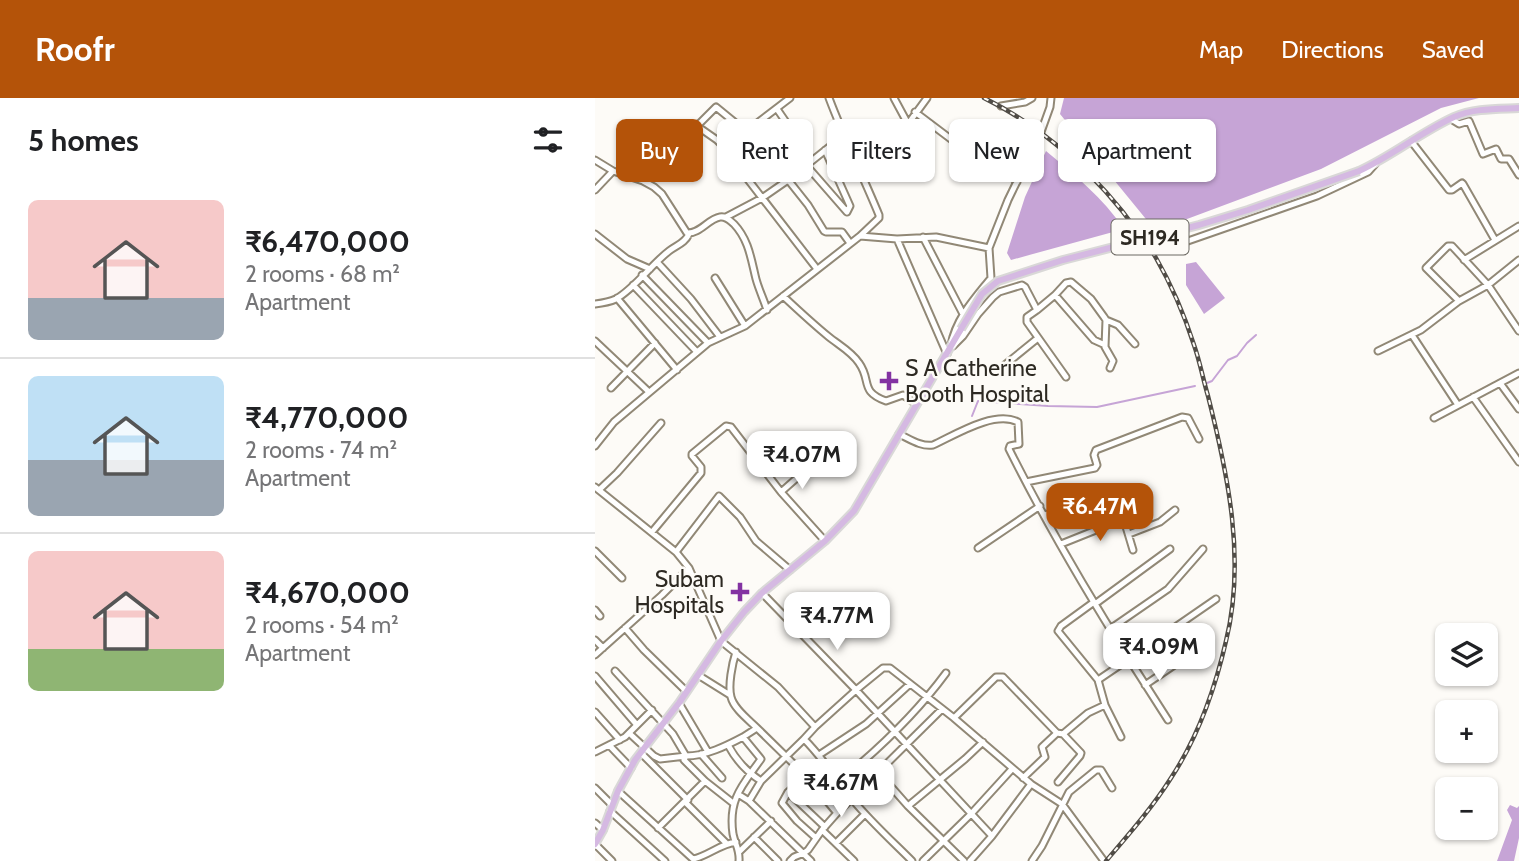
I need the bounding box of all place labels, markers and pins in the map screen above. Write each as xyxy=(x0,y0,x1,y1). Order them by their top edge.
place label: S A Catherine Booth Hospital xyxy=(905,354,1050,408)
marker: S A Catherine Booth Hospital xyxy=(879,371,899,391)
pin: ₹4.07M xyxy=(745,432,859,491)
pin: ₹6.47M xyxy=(1043,484,1157,543)
place label: Subam Hospitals xyxy=(634,565,724,619)
marker: Subam Hospitals xyxy=(730,582,750,602)
pin: ₹4.77M xyxy=(780,592,894,652)
pin: ₹4.09M xyxy=(1102,624,1216,683)
pin: ₹4.67M xyxy=(784,760,898,819)

